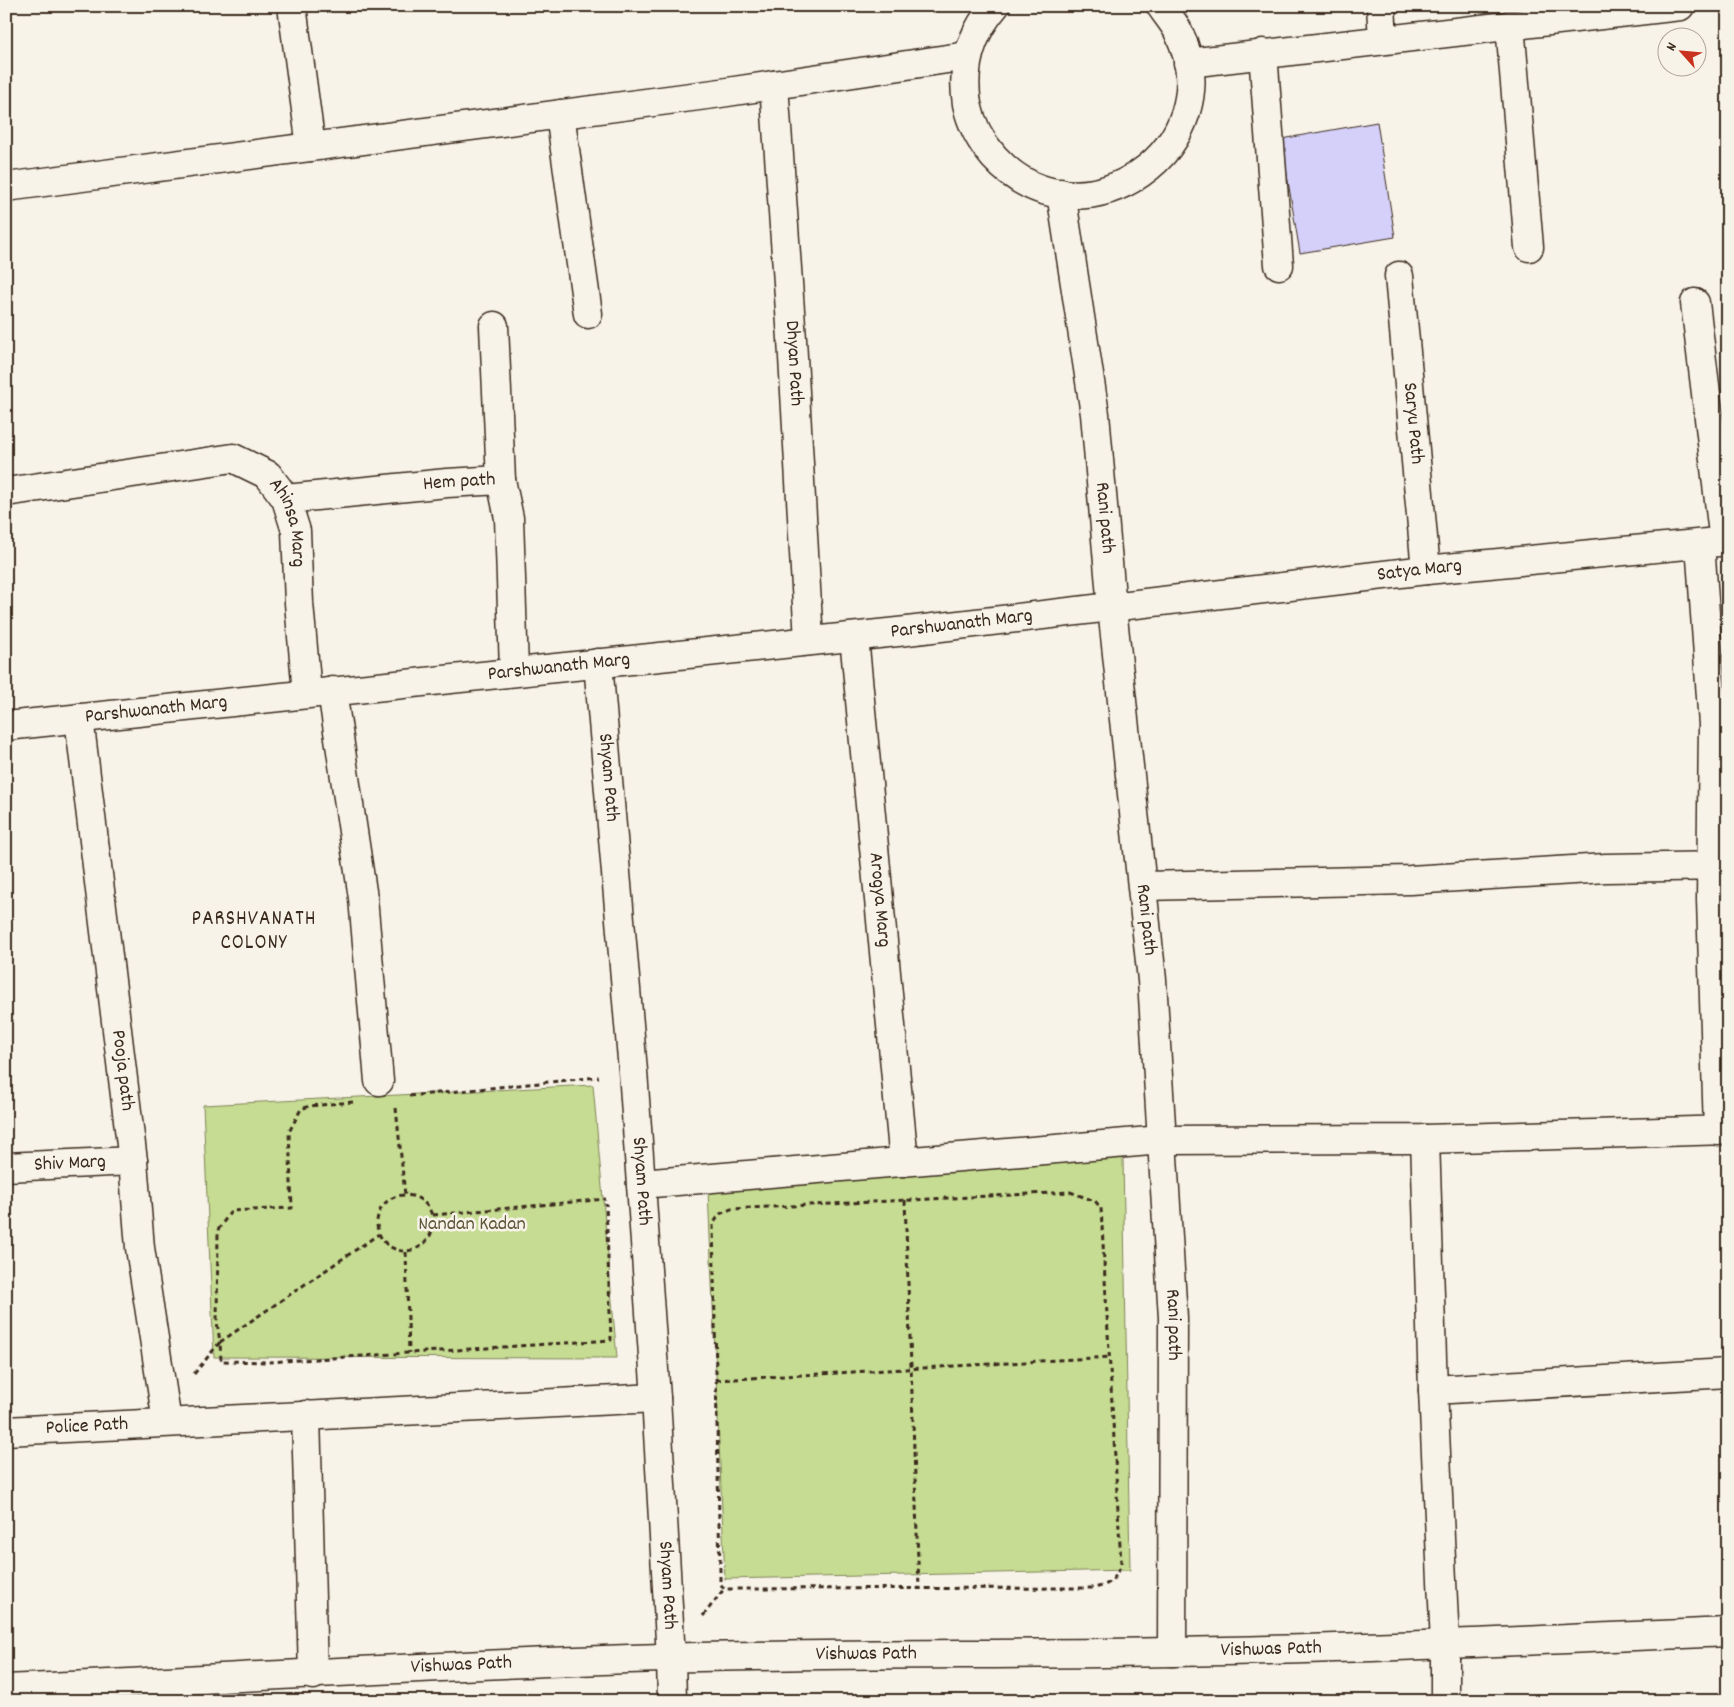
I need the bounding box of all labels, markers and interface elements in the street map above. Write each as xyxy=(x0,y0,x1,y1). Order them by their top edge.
north arrow xyxy=(1656,28,1706,78)
text: N xyxy=(1662,39,1683,55)
street label: Dhyan Path xyxy=(777,319,810,407)
street label: Saryu Path xyxy=(1395,381,1430,465)
street label: Hem path xyxy=(422,466,496,499)
street label: Ahinsa Marg xyxy=(261,472,312,568)
street label: Rani path xyxy=(1087,481,1121,555)
street label: Satya Marg xyxy=(1376,553,1463,590)
street label: Parshwanath Marg xyxy=(889,602,1034,647)
street label: Parshwanath Marg xyxy=(486,646,631,689)
street label: Parshwanath Marg xyxy=(84,689,229,732)
street label: Shyam Path xyxy=(590,732,626,823)
street label: Arogya Marg xyxy=(861,851,897,949)
street label: Rani path xyxy=(1128,883,1163,957)
district label: PARSHVANATH COLONY xyxy=(192,905,316,959)
street label: Pooja path xyxy=(103,1028,141,1112)
street label: Shyam Path xyxy=(624,1136,658,1227)
street label: Shiv Marg xyxy=(33,1148,107,1180)
park label: Nandan Kadan xyxy=(418,1211,526,1239)
street label: Rani path xyxy=(1157,1288,1187,1361)
street label: Police Path xyxy=(45,1411,129,1443)
street label: Shyam Path xyxy=(650,1540,683,1631)
street label: Vishwas Path xyxy=(1220,1634,1322,1665)
street label: Vishwas Path xyxy=(815,1640,917,1669)
street label: Vishwas Path xyxy=(410,1649,513,1682)

